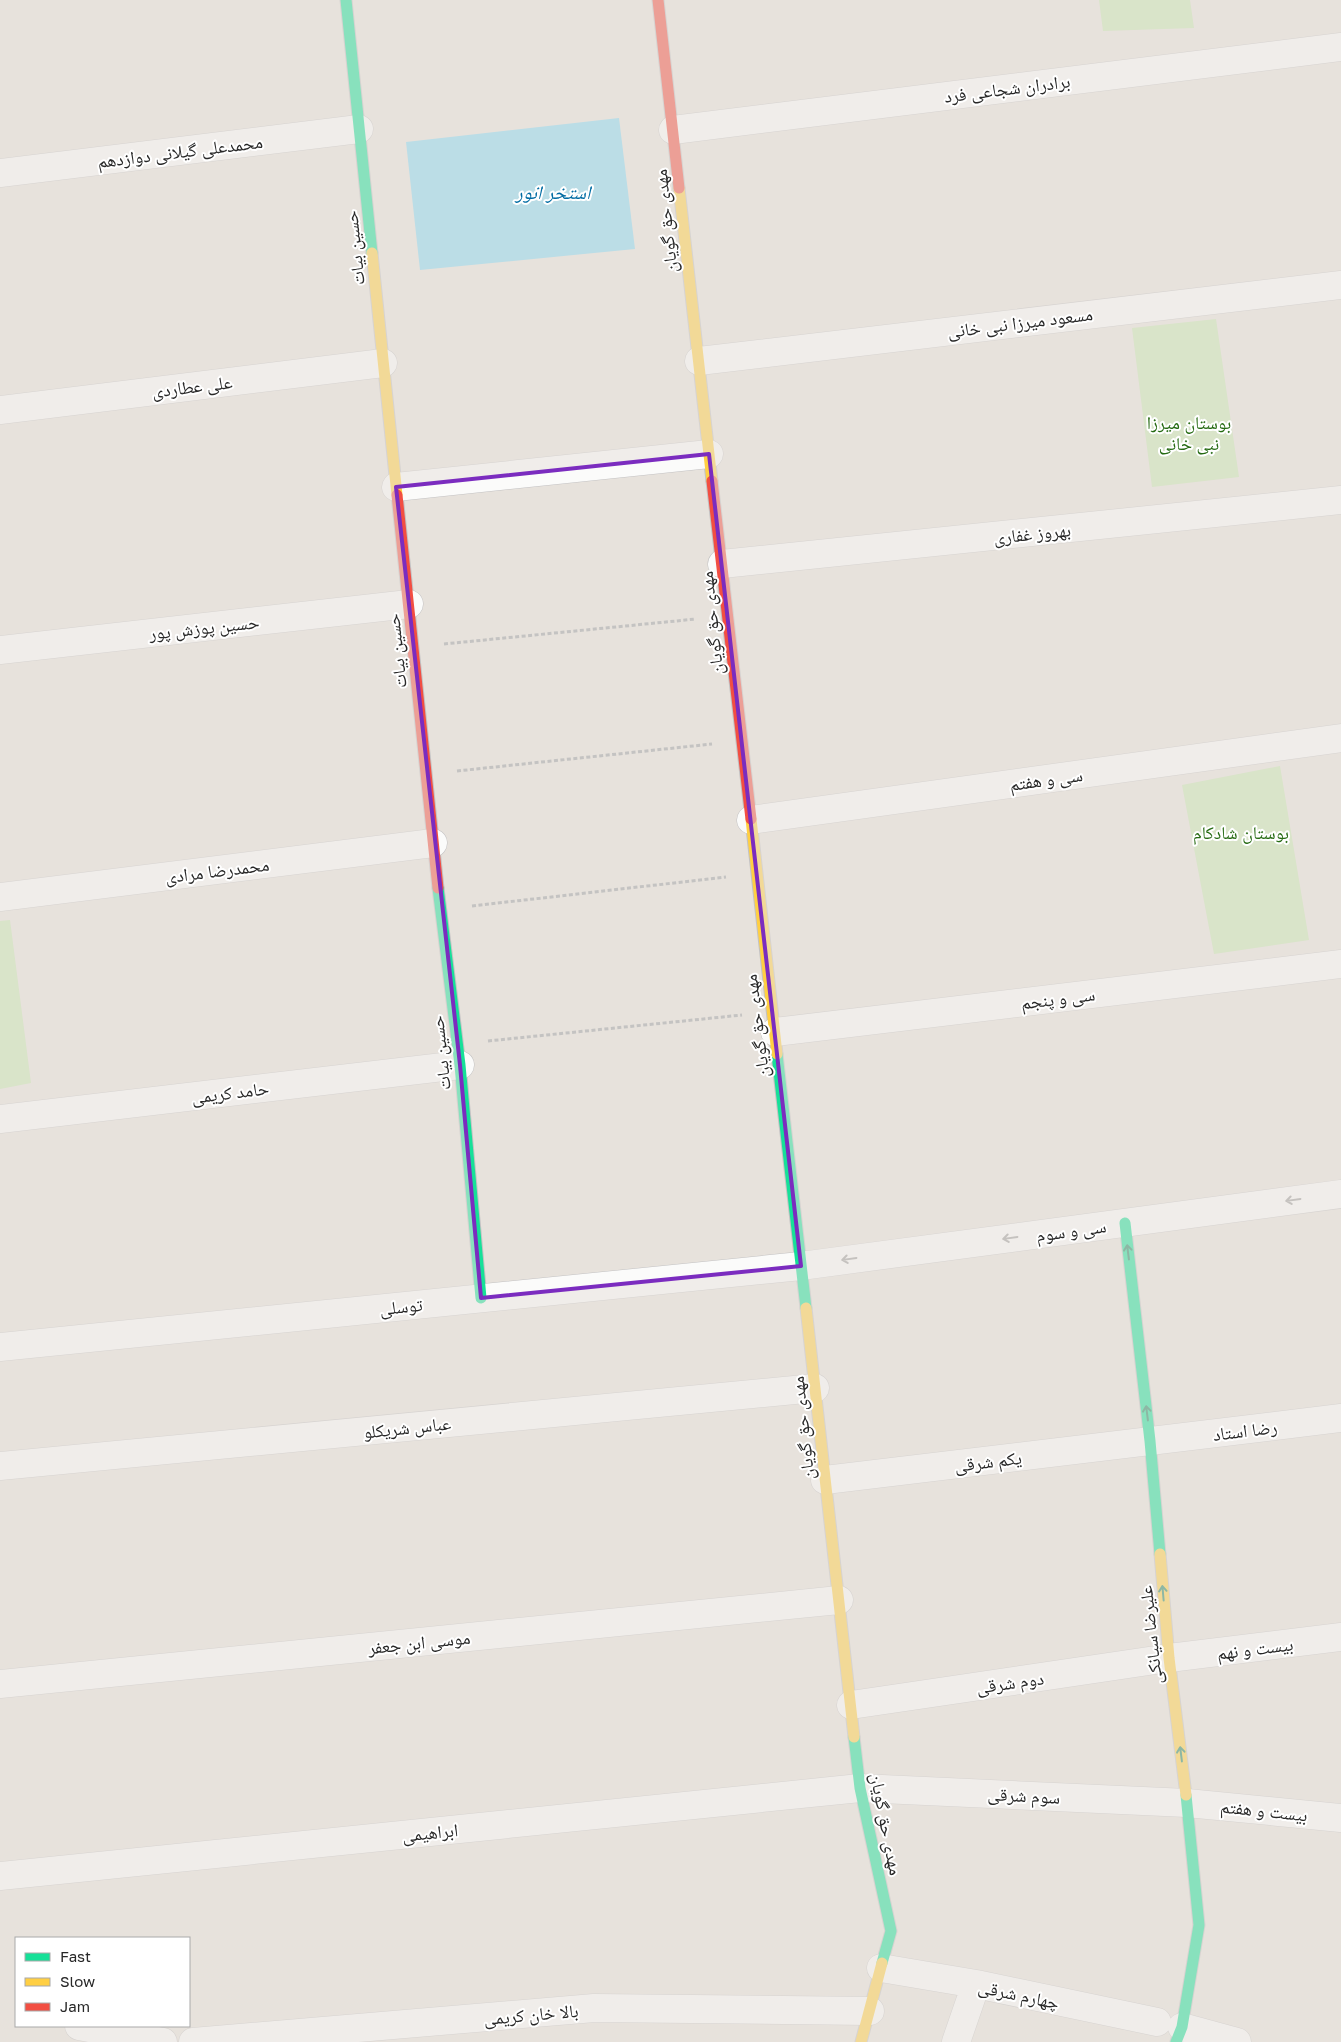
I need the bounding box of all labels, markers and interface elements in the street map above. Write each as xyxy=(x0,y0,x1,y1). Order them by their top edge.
street label: برادران شجاعی فرد xyxy=(943,69,1071,108)
street label: محمدعلی گیلانی دوازدهم xyxy=(96,130,264,174)
street label: مهدی حق گویان xyxy=(649,168,682,274)
water label: استخر انور xyxy=(514,180,592,203)
street label: حسین بیات xyxy=(339,210,370,286)
street label: مسعود میرزا نبی خانی xyxy=(946,302,1094,343)
street label: علی عطاردی xyxy=(151,370,234,403)
park label: بوستان میرزا نبی خانی xyxy=(1147,411,1231,455)
street label: بهروز غفاری xyxy=(992,518,1072,549)
street label: مهدی حق گویان xyxy=(695,570,728,676)
street label: حسین پوزش پور xyxy=(147,610,260,645)
street label: حسین بیات xyxy=(381,613,412,689)
street label: سی و هفتم xyxy=(1008,763,1084,797)
park label: بوستان شادکام xyxy=(1193,821,1289,845)
street label: محمدرضا مرادی xyxy=(164,853,270,888)
street label: مهدی حق گویان xyxy=(739,973,774,1079)
street label: سی و پنجم xyxy=(1020,983,1097,1015)
street label: حسین بیات xyxy=(425,1015,456,1091)
street label: حامد کریمی xyxy=(190,1076,270,1109)
one-way arrow xyxy=(1285,1195,1301,1205)
street label: سی و سوم xyxy=(1034,1214,1108,1248)
one-way arrow xyxy=(1003,1233,1019,1243)
one-way arrow xyxy=(1123,1244,1133,1260)
one-way arrow xyxy=(841,1255,857,1265)
street label: توسلی xyxy=(378,1293,424,1320)
street label: مهدی حق گویان xyxy=(786,1375,819,1481)
one-way arrow xyxy=(1142,1406,1152,1422)
street label: عباس شریکلو xyxy=(362,1411,452,1444)
street label: رضا استاد xyxy=(1212,1415,1279,1445)
street label: یکم شرقی xyxy=(953,1446,1023,1478)
street label: علیرضا سیانکی xyxy=(1134,1585,1167,1685)
one-way arrow xyxy=(1158,1585,1168,1601)
street label: موسی ابن جعفر xyxy=(366,1626,471,1659)
street label: بیست و نهم xyxy=(1216,1632,1295,1666)
street label: دوم شرقی xyxy=(975,1666,1046,1700)
one-way arrow xyxy=(1176,1746,1186,1762)
street label: مهدی حق گویان xyxy=(865,1771,908,1877)
street label: سوم شرقی xyxy=(987,1782,1061,1810)
street label: بیست و هفتم xyxy=(1219,1794,1309,1828)
street label: ابراهیمی xyxy=(401,1818,459,1847)
legend xyxy=(15,1937,190,2027)
text: Fast xyxy=(60,1947,91,1965)
text: Slow xyxy=(60,1972,95,1990)
street label: چهارم شرقی xyxy=(976,1975,1061,2015)
text: Jam xyxy=(60,1997,90,2015)
street label: بالا خان کریمی xyxy=(483,1999,579,2030)

